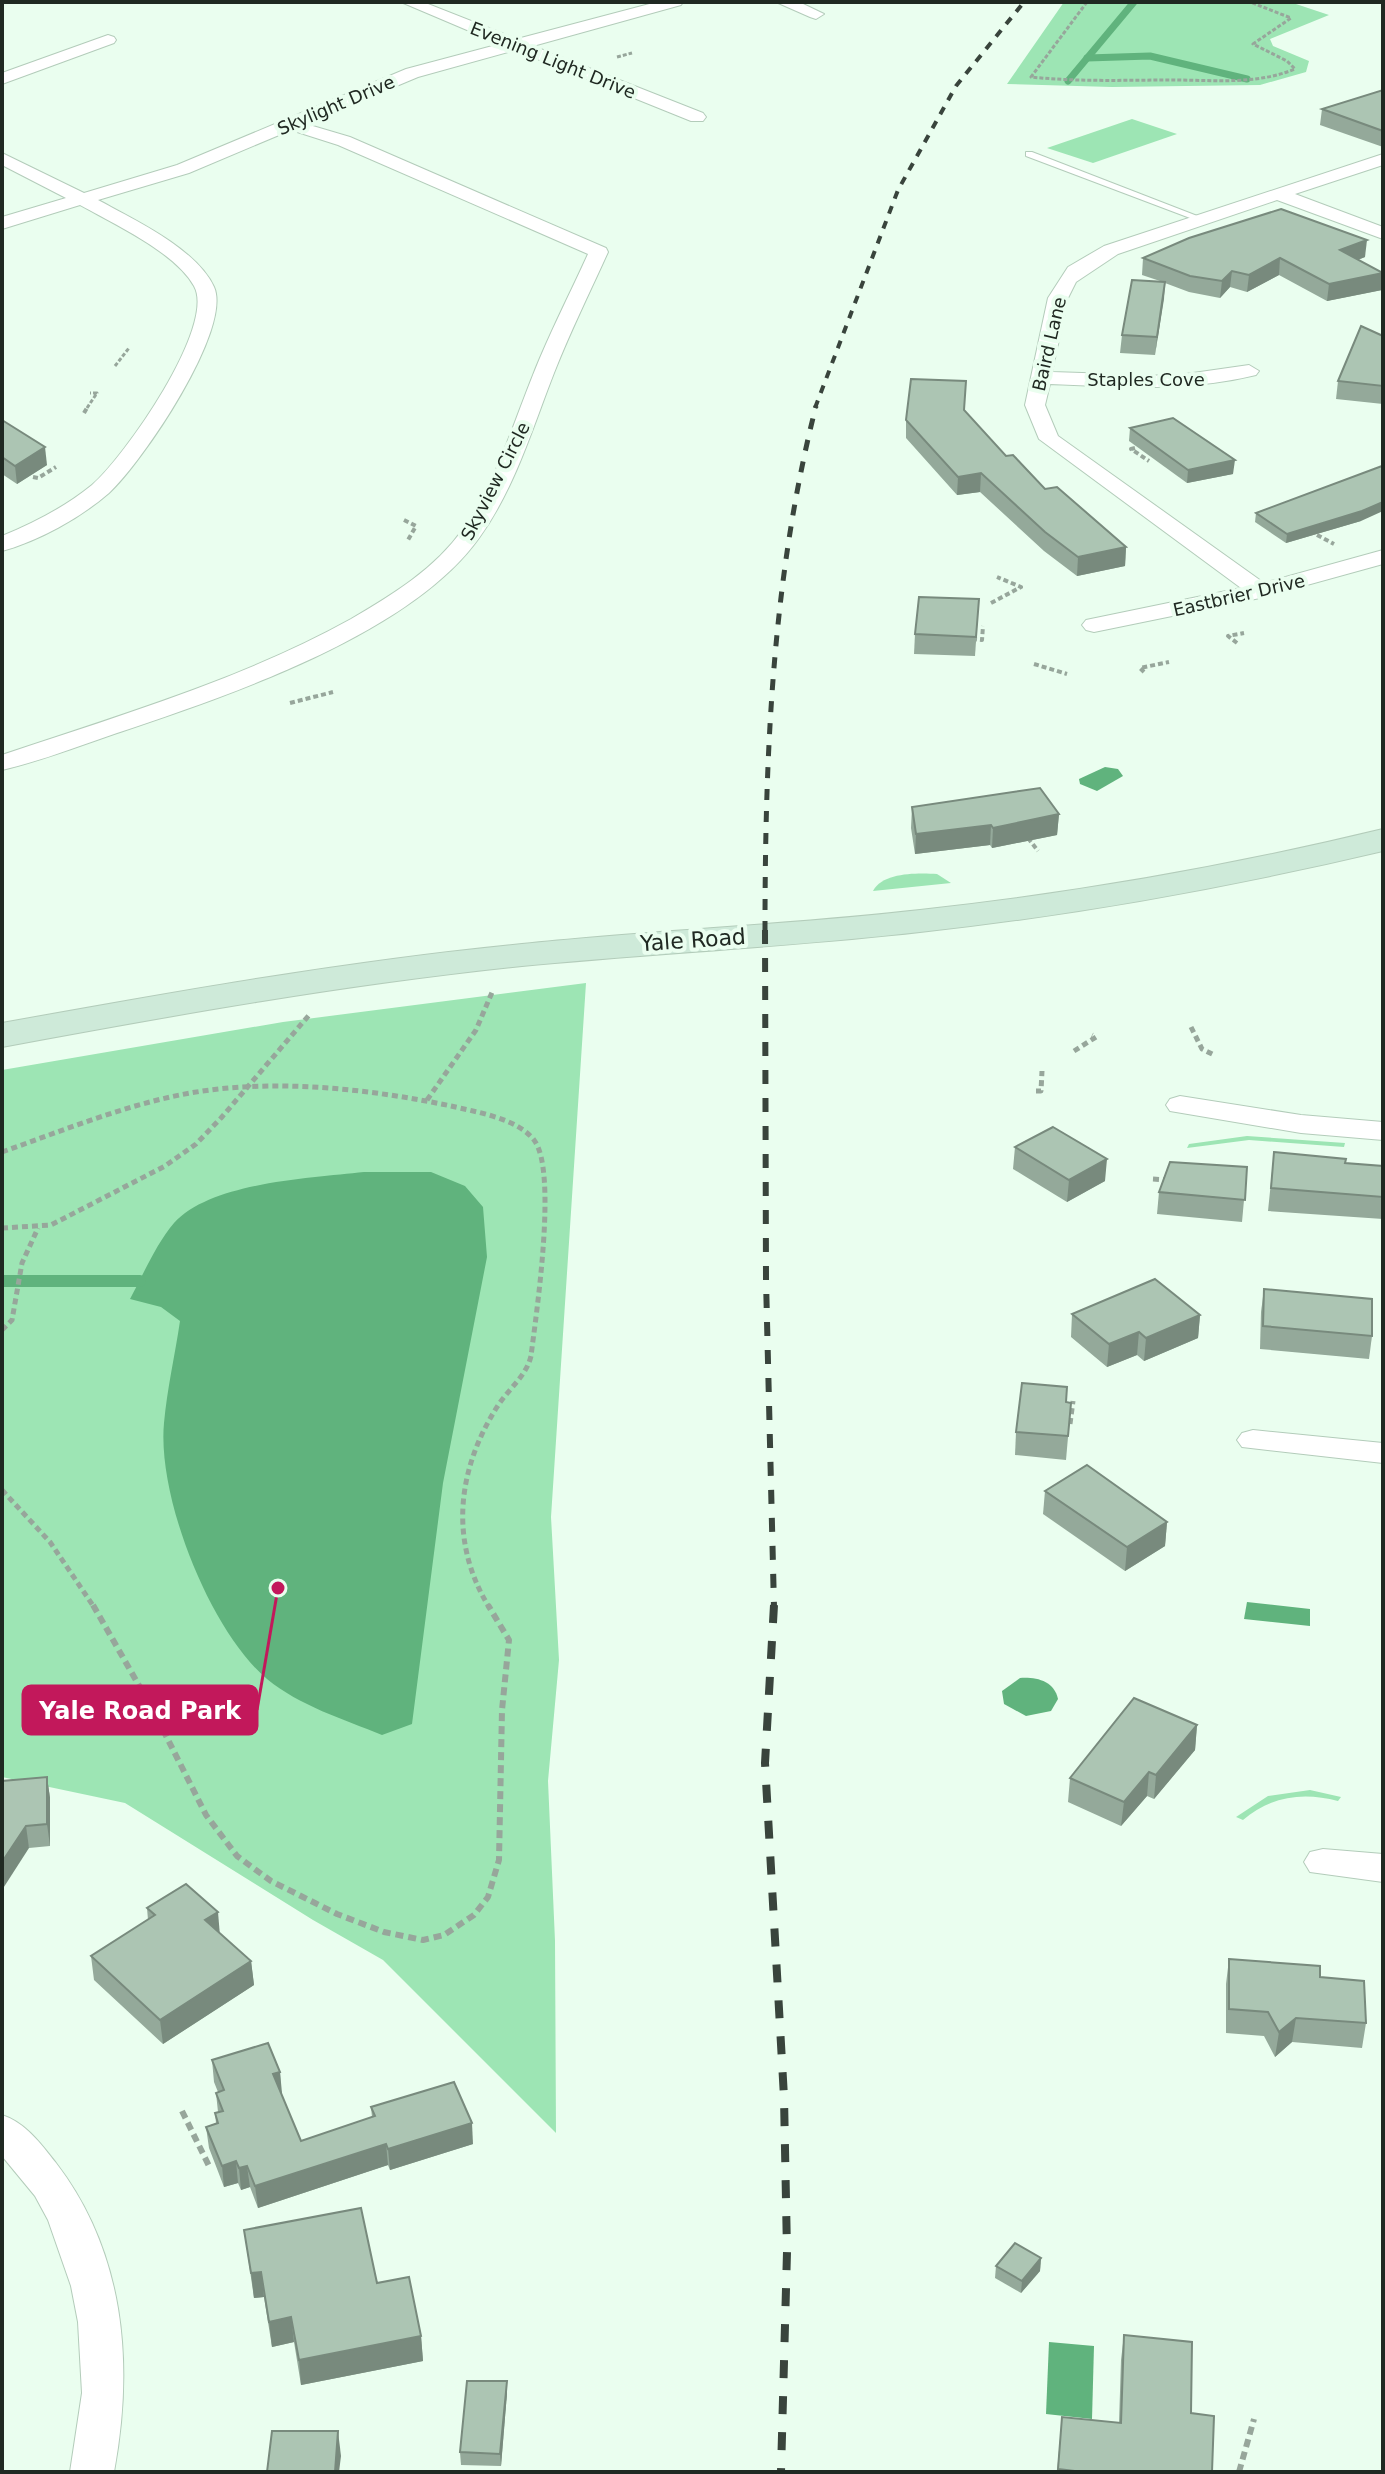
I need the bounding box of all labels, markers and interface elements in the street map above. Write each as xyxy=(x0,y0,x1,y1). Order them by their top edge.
street label: Evening Light Drive xyxy=(467,17,639,103)
street label: Skylight Drive xyxy=(274,71,398,139)
street label: Baird Lane xyxy=(1028,295,1070,393)
street label: Staples Cove xyxy=(1087,369,1205,390)
street label: Skyview Circle xyxy=(456,419,534,543)
street label: Eastbrier Drive xyxy=(1171,570,1307,620)
street label: Yale Road xyxy=(638,924,747,956)
callout: Yale Road Park xyxy=(23,1686,257,1734)
text: Yale Road Park xyxy=(38,1697,242,1725)

